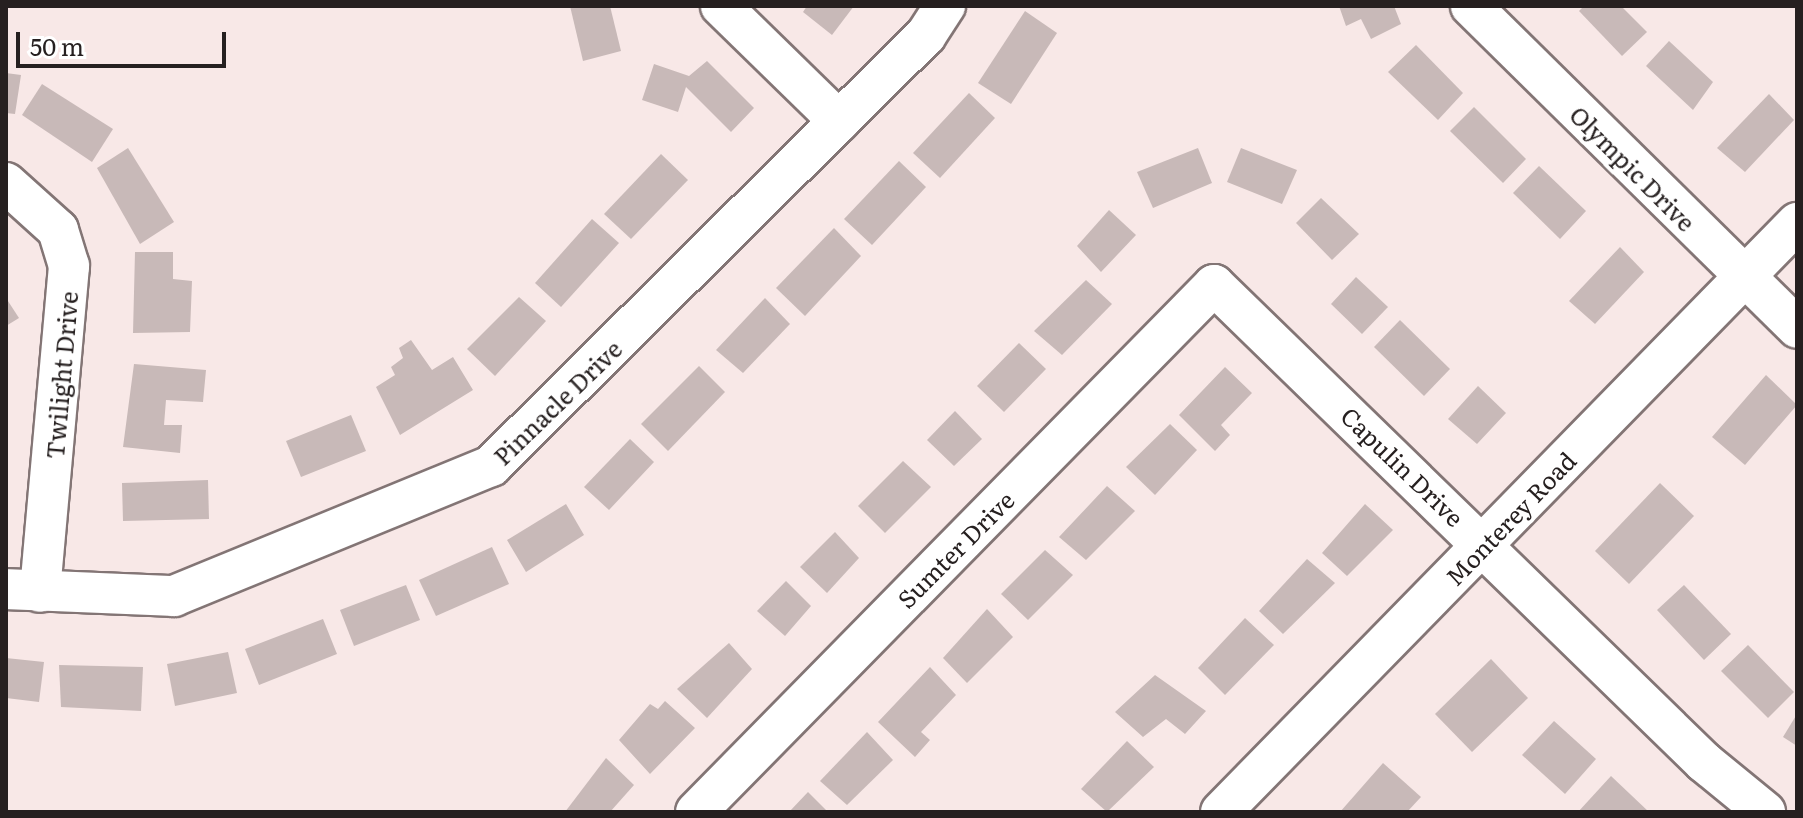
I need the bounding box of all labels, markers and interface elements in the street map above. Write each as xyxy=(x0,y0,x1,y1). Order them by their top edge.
scale bar xyxy=(20,16,230,66)
text: 50 m xyxy=(30,28,84,63)
street label: Olympic Drive xyxy=(1565,100,1701,236)
street label: Twilight Drive xyxy=(39,290,83,460)
street label: Pinnacle Drive xyxy=(487,334,627,470)
street label: Capulin Drive xyxy=(1336,400,1470,532)
street label: Monterey Road xyxy=(1439,445,1581,591)
street label: Sumter Drive xyxy=(891,485,1019,613)

